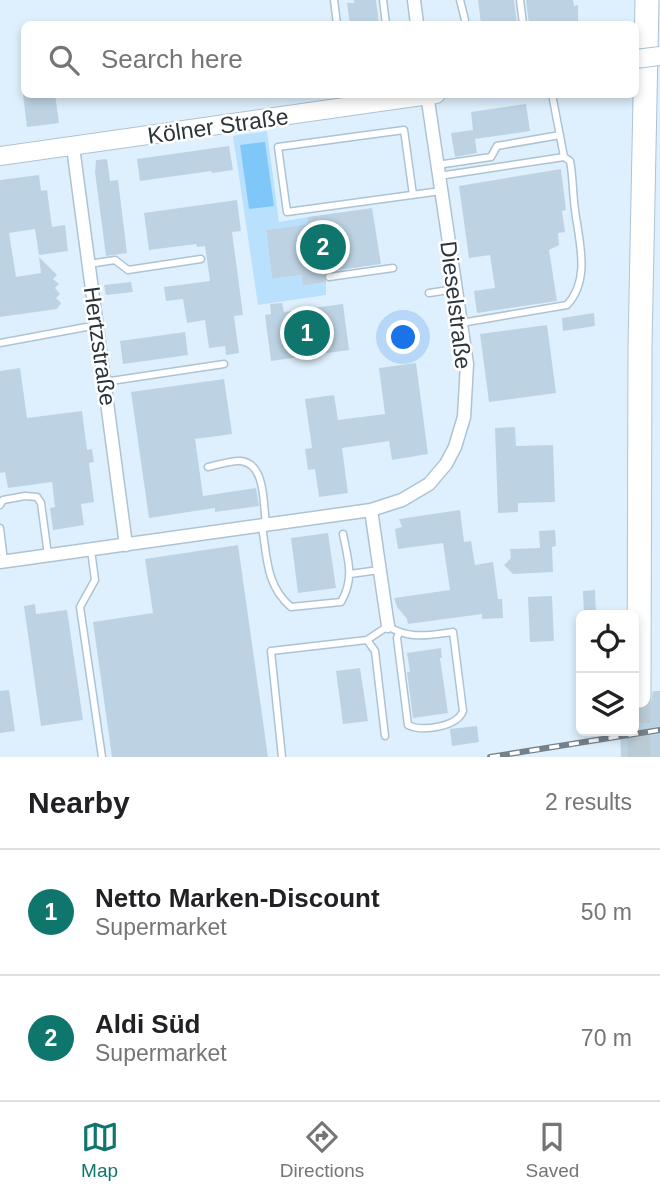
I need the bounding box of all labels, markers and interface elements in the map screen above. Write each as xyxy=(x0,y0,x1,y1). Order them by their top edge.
search box xyxy=(21,21,639,98)
icon: search xyxy=(45,41,83,79)
text: Search here xyxy=(101,44,243,74)
street label: Kölner Straße xyxy=(146,103,290,149)
pin: 2 xyxy=(300,221,346,273)
street label: Dieselstraße xyxy=(435,239,477,371)
street label: Hertzstraße xyxy=(79,285,121,407)
pin: 1 xyxy=(284,307,330,359)
your location xyxy=(386,320,420,354)
map controls xyxy=(576,610,639,736)
button: locate xyxy=(576,610,639,673)
button: layers xyxy=(576,673,639,736)
text: Nearby xyxy=(28,786,130,819)
text: 2 results xyxy=(545,789,632,815)
text: Netto Marken-Discount xyxy=(95,883,380,913)
text: 1 xyxy=(45,899,57,925)
text: 50 m xyxy=(581,899,632,925)
text: Supermarket xyxy=(95,914,227,940)
text: Aldi Süd xyxy=(95,1009,200,1039)
text: 2 xyxy=(45,1025,57,1051)
text: 70 m xyxy=(581,1025,632,1051)
text: Supermarket xyxy=(95,1040,227,1066)
tab: Map xyxy=(81,1118,119,1182)
tab: Directions xyxy=(280,1118,364,1182)
tab: Saved xyxy=(525,1118,579,1182)

